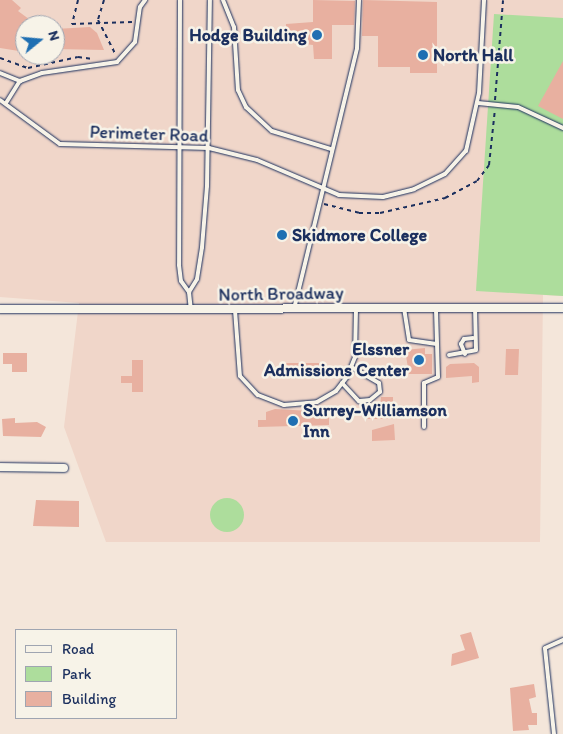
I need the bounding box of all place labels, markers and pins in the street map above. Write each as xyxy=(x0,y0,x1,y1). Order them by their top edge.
place label: Hodge Building xyxy=(189,24,307,46)
marker: Hodge Building xyxy=(311,29,323,41)
place label: North Hall xyxy=(433,44,514,66)
marker: North Hall xyxy=(417,49,429,61)
place label: Skidmore College xyxy=(292,224,427,246)
marker: Skidmore College xyxy=(276,229,288,241)
place label: Elssner Admissions Center xyxy=(264,339,409,382)
marker: Elssner Admissions Center xyxy=(413,354,425,366)
place label: Surrey-Williamson Inn xyxy=(303,400,447,442)
marker: Surrey-Williamson Inn xyxy=(287,415,299,427)

